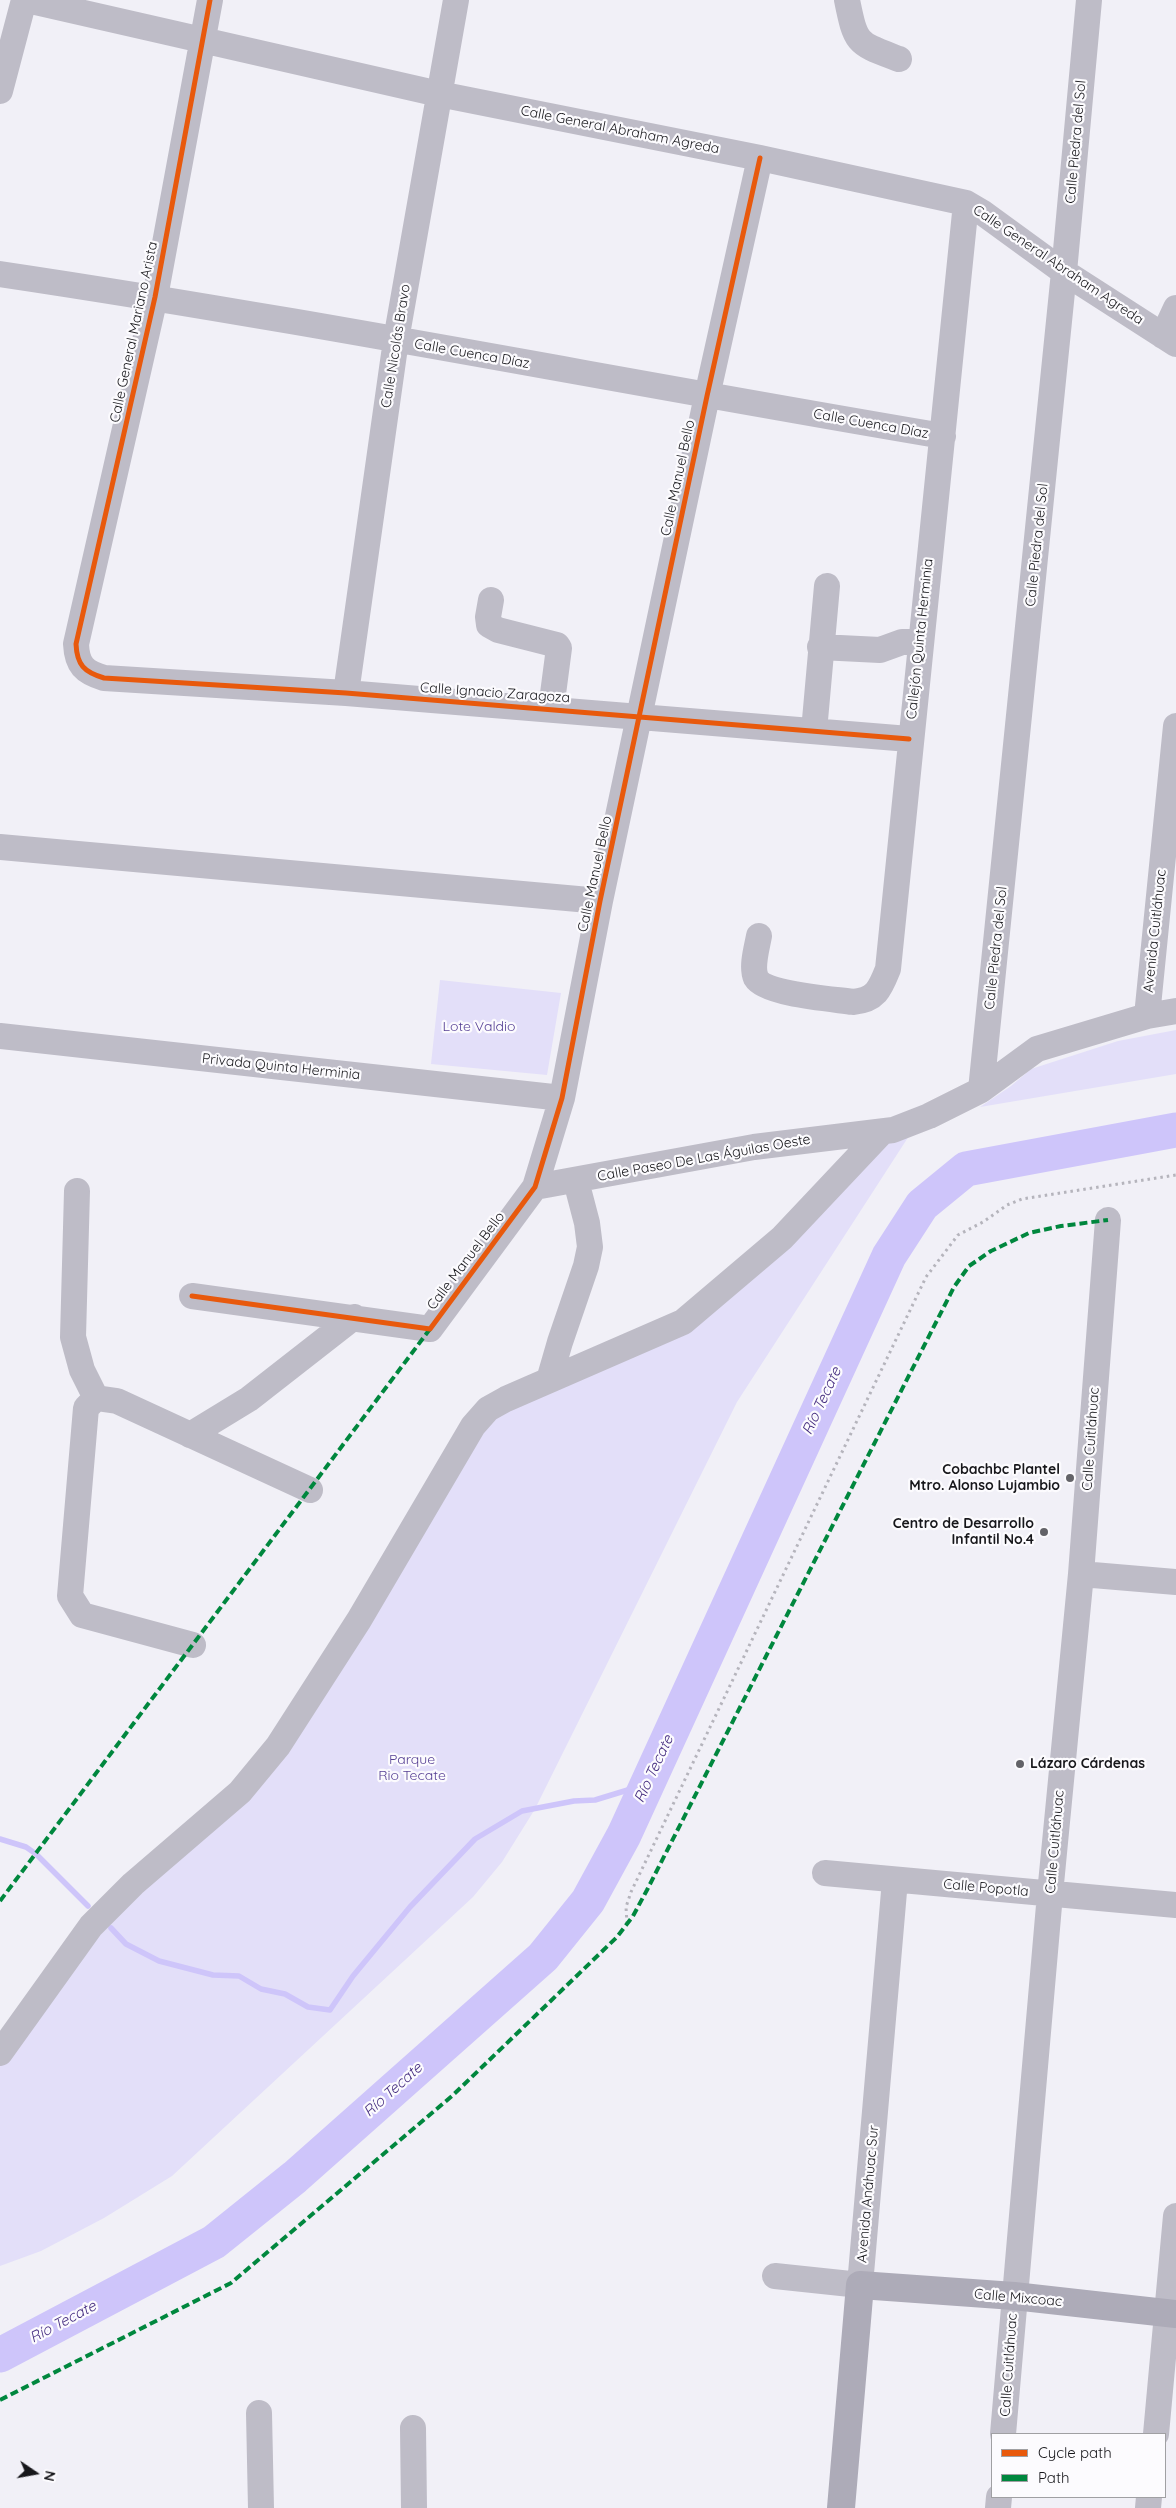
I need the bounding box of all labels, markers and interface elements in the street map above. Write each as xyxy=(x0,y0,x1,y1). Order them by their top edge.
street label: Calle Piedra del Sol xyxy=(1062,80,1090,204)
street label: Calle General Abraham Agreda xyxy=(519,102,721,158)
street label: Calle General Abraham Agreda xyxy=(970,202,1146,328)
street label: Calle General Mariano Arista xyxy=(107,240,161,424)
street label: Calle Nicolás Bravo xyxy=(378,283,414,409)
street label: Calle Cuenca Díaz xyxy=(413,336,531,372)
street label: Calle Cuenca Díaz xyxy=(812,406,930,442)
street label: Calle Manuel Bello xyxy=(657,418,699,538)
street label: Calle Piedra del Sol xyxy=(1022,483,1052,607)
street label: Callejón Quinta Herminia xyxy=(903,558,937,720)
street label: Calle Ignacio Zaragoza xyxy=(420,679,570,707)
street label: Calle Manuel Bello xyxy=(574,814,616,934)
street label: Avenida Cuitláhuac xyxy=(1140,868,1170,994)
street label: Calle Piedra del Sol xyxy=(981,886,1011,1010)
park label: Lote Valdio xyxy=(443,1019,515,1035)
street label: Privada Quinta Herminia xyxy=(201,1050,361,1084)
street label: Calle Paseo De Las Águilas Oeste xyxy=(596,1131,812,1185)
street label: Calle Manuel Bello xyxy=(424,1209,508,1313)
water label: Río Tecate xyxy=(799,1364,845,1438)
street label: Calle Cuitláhuac xyxy=(1079,1387,1103,1491)
place label: Cobachbc Plantel Mtro. Alonso Lujambio xyxy=(909,1462,1060,1494)
marker: Cobachbc Plantel Mtro. Alonso Lujambio xyxy=(1064,1472,1076,1484)
place label: Centro de Desarrollo Infantil No.4 xyxy=(893,1516,1034,1548)
marker: Centro de Desarrollo Infantil No.4 xyxy=(1038,1526,1050,1538)
water label: Río Tecate xyxy=(631,1732,677,1806)
park label: Parque Rio Tecate xyxy=(378,1752,446,1784)
place label: Lázaro Cárdenas xyxy=(1030,1756,1145,1772)
marker: Lázaro Cárdenas xyxy=(1014,1758,1026,1770)
street label: Calle Cuitláhuac xyxy=(1042,1790,1068,1894)
street label: Calle Popotla xyxy=(943,1876,1029,1900)
water label: Río Tecate xyxy=(360,2059,426,2121)
street label: Avenida Anáhuac Sur xyxy=(854,2124,882,2264)
street label: Calle Mixcoac xyxy=(973,2286,1063,2310)
water label: Río Tecate xyxy=(27,2297,99,2347)
street label: Calle Cuitláhuac xyxy=(997,2313,1021,2417)
legend xyxy=(991,2433,1166,2498)
text: Cycle path xyxy=(1038,2443,1112,2462)
north arrow xyxy=(10,2448,60,2498)
text: Path xyxy=(1038,2468,1070,2487)
text: N xyxy=(40,2469,60,2483)

